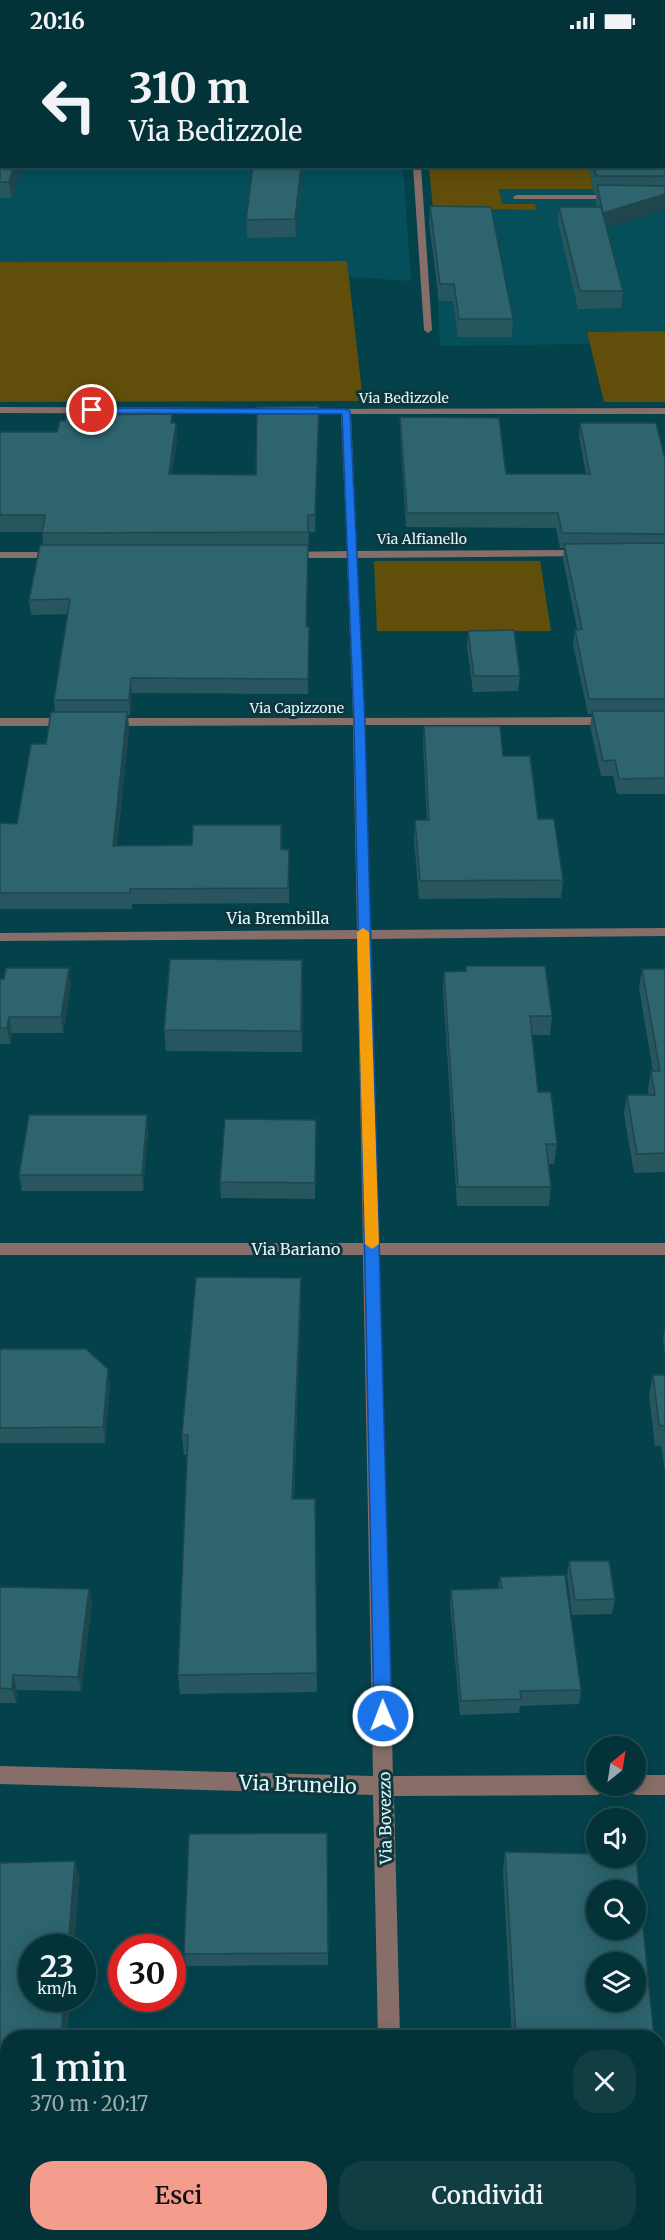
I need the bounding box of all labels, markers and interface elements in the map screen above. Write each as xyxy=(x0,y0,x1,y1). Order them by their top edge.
text: 20:16 xyxy=(30,7,85,35)
text: 310 m xyxy=(129,62,249,114)
icon: left xyxy=(30,66,108,144)
text: Via Bedizzole xyxy=(129,114,302,148)
pin xyxy=(66,384,117,435)
street label: Via Bedizzole xyxy=(358,389,449,407)
icon: arrive xyxy=(75,393,108,426)
street label: Via Alfianello xyxy=(376,530,467,548)
street label: Via Capizzone xyxy=(249,699,344,717)
street label: Via Brembilla xyxy=(226,908,330,928)
street label: Via Bariano xyxy=(251,1239,340,1259)
position arrow xyxy=(351,1684,415,1748)
north arrow xyxy=(586,1736,646,1796)
map controls xyxy=(586,1736,646,2012)
street label: Via Brunello xyxy=(238,1769,358,1799)
street label: Via Bovezzo xyxy=(374,1772,396,1865)
button: sound xyxy=(586,1808,646,1868)
button: search xyxy=(586,1880,646,1940)
speed limit sign: 30 xyxy=(108,1934,186,2012)
text: 23 xyxy=(40,1947,74,1985)
button: layers xyxy=(586,1952,646,2012)
text: km/h xyxy=(37,1979,77,1998)
text: 1 min xyxy=(30,2046,127,2091)
button: close xyxy=(573,2050,636,2113)
text: 370 m · 20:17 xyxy=(30,2091,148,2116)
button: Esci xyxy=(30,2161,327,2230)
button: Condividi xyxy=(339,2161,636,2230)

